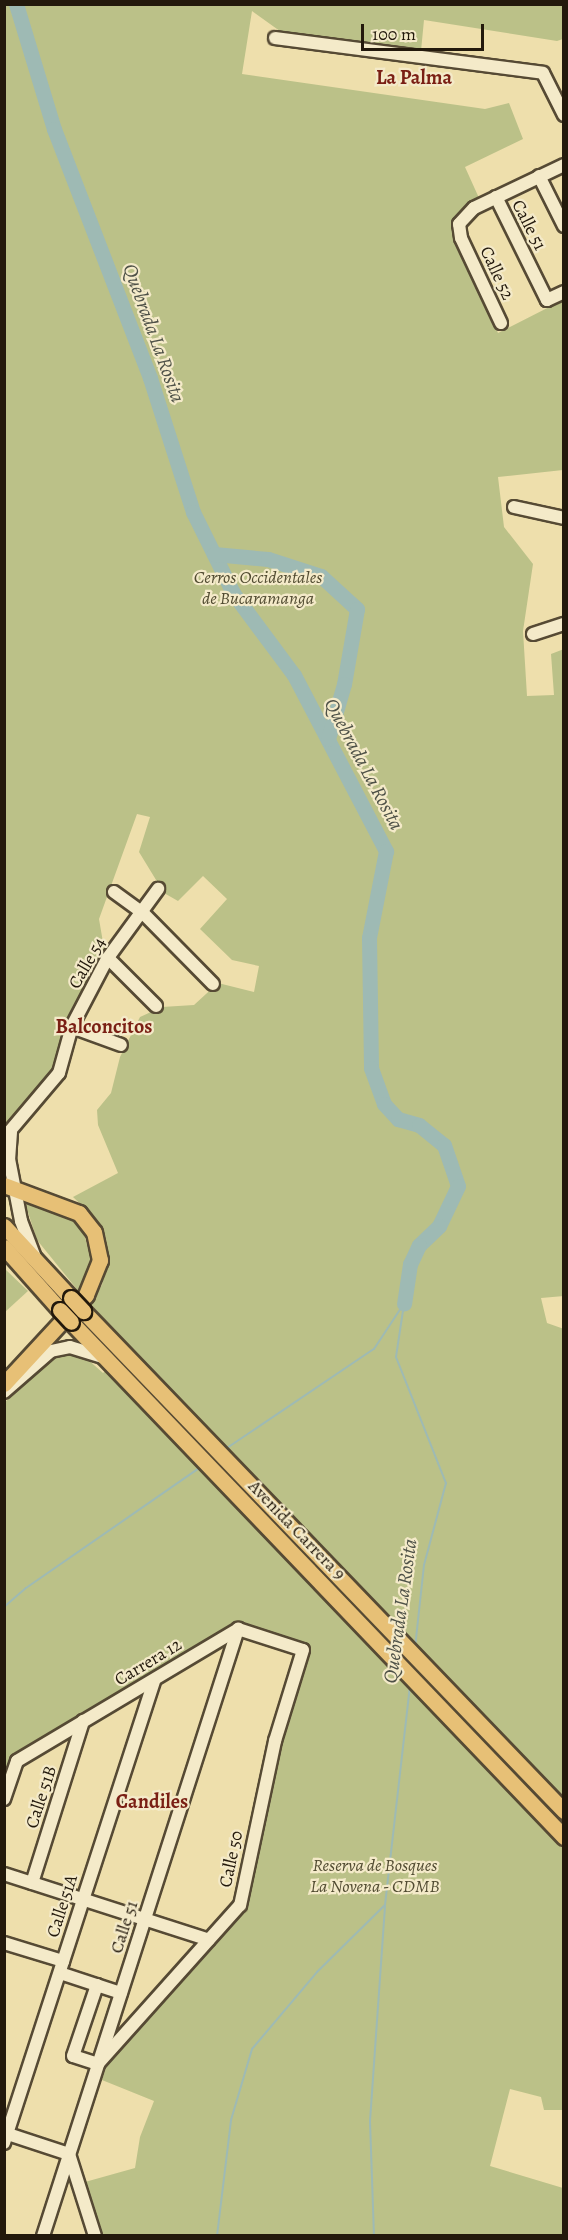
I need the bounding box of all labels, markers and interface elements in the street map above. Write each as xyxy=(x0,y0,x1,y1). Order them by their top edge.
scale bar xyxy=(364,12,487,50)
text: 100 m xyxy=(372,22,416,46)
district label: La Palma xyxy=(376,65,452,89)
street label: Calle 51 xyxy=(507,196,551,254)
street label: Calle 52 xyxy=(475,243,519,303)
water label: Quebrada La Rosita xyxy=(118,261,190,405)
park label: Cerros Occidentales de Bucaramanga xyxy=(194,567,322,610)
water label: Quebrada La Rosita xyxy=(319,694,409,834)
street label: Calle 54 xyxy=(64,933,110,993)
district label: Balconcitos xyxy=(56,1014,152,1038)
street label: Avenida Carrera 9 xyxy=(244,1475,350,1585)
water label: Quebrada La Rosita xyxy=(378,1537,422,1685)
street label: Carrera 12 xyxy=(110,1634,186,1690)
street label: Calle 51B xyxy=(21,1763,61,1831)
district label: Candiles xyxy=(116,1789,188,1813)
street label: Calle 50 xyxy=(214,1829,248,1889)
park label: Reserva de Bosques La Novena - CDMB xyxy=(310,1855,440,1898)
street label: Calle 51A xyxy=(42,1872,82,1940)
street label: Calle 51 xyxy=(105,1898,143,1956)

